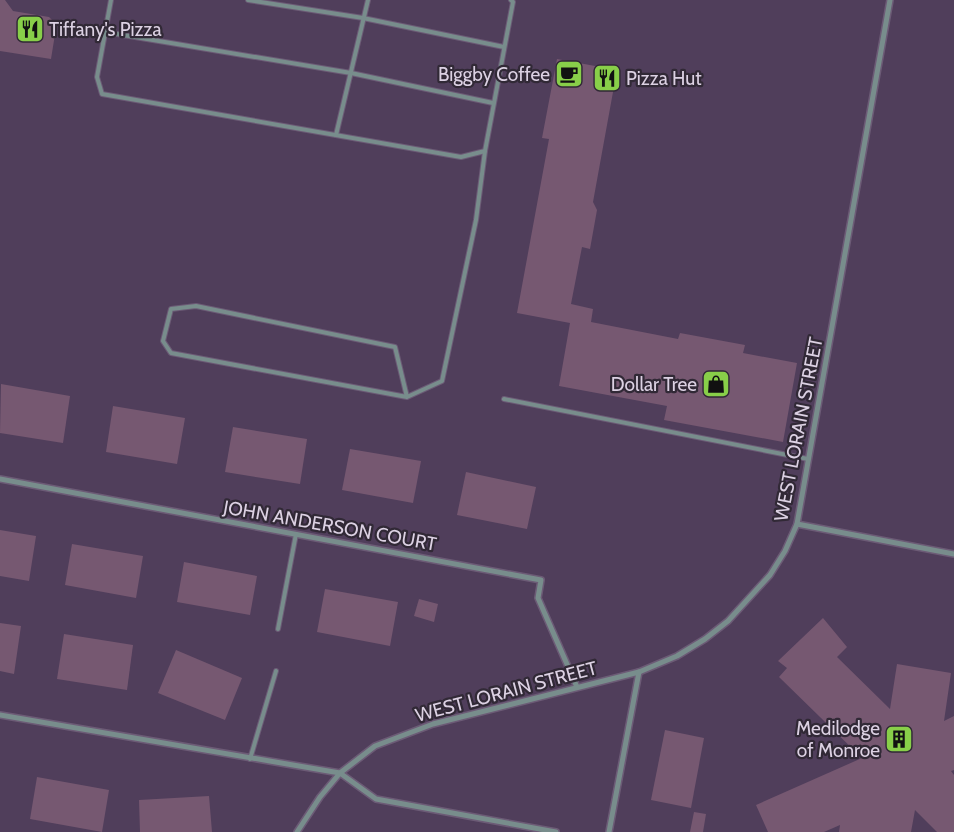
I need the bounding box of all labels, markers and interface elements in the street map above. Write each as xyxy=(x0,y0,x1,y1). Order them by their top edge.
restaurant icon: Tiffany's Pizza xyxy=(15,14,45,44)
place label: Tiffany's Pizza xyxy=(49,18,162,41)
cafe icon: Biggby Coffee xyxy=(554,59,584,89)
place label: Biggby Coffee xyxy=(438,63,550,86)
restaurant icon: Pizza Hut xyxy=(592,63,622,93)
place label: Pizza Hut xyxy=(626,67,702,90)
street label: WEST LORAIN STREET xyxy=(769,335,828,523)
shop icon: Dollar Tree xyxy=(701,369,731,399)
place label: Dollar Tree xyxy=(611,373,697,396)
street label: JOHN ANDERSON COURT xyxy=(221,495,438,556)
street label: WEST LORAIN STREET xyxy=(413,656,600,727)
place label: Medilodge of Monroe xyxy=(796,717,880,762)
building icon: Medilodge of Monroe xyxy=(884,724,914,754)

